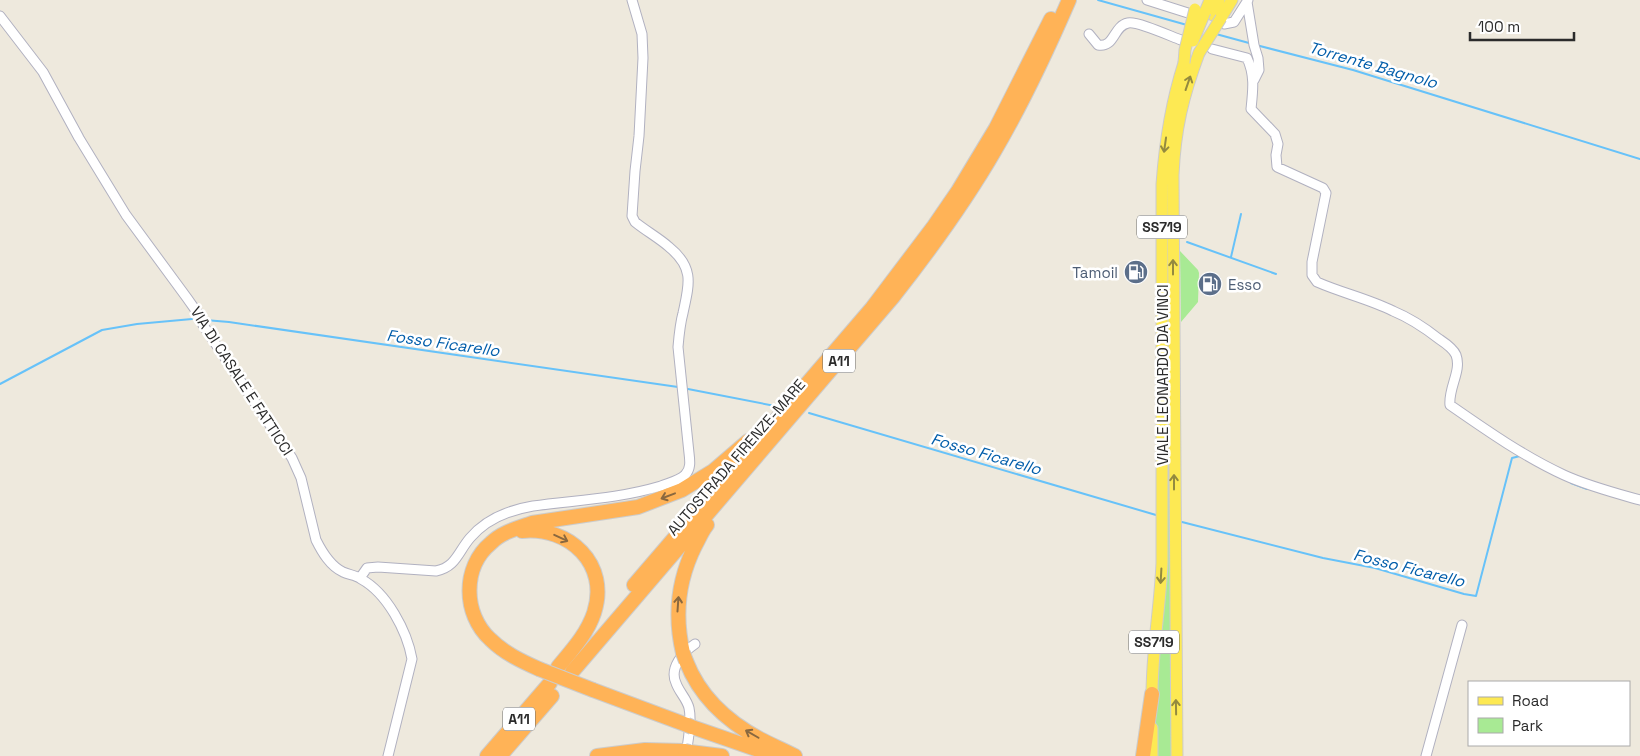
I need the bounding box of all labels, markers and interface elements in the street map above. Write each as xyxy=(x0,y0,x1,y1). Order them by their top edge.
scale bar xyxy=(1470,10,1574,42)
text: 100 m xyxy=(1478,17,1520,36)
water label: Torrente Bagnolo xyxy=(1306,37,1441,94)
one-way arrow xyxy=(1184,75,1194,91)
one-way arrow xyxy=(1160,136,1170,152)
road number: SS719 xyxy=(1137,216,1187,238)
fuel station icon: Tamoil xyxy=(1123,259,1149,285)
one-way arrow xyxy=(1168,259,1178,276)
place label: Tamoil xyxy=(1072,263,1118,282)
fuel station icon: Esso xyxy=(1197,271,1223,297)
place label: Esso xyxy=(1228,275,1262,294)
street label: VIALE LEONARDO DA VINCI xyxy=(1153,284,1172,466)
street label: VIA DI CASALE E FATTICCI xyxy=(187,303,297,459)
water label: Fosso Ficarello xyxy=(385,325,502,361)
road number: A11 xyxy=(823,350,855,372)
street label: AUTOSTRADA FIRENZE-MARE xyxy=(663,375,809,539)
water label: Fosso Ficarello xyxy=(929,428,1045,480)
one-way arrow xyxy=(1169,474,1179,490)
one-way arrow xyxy=(661,492,676,501)
one-way arrow xyxy=(553,533,568,543)
water label: Fosso Ficarello xyxy=(1351,544,1468,592)
one-way arrow xyxy=(1157,568,1166,584)
one-way arrow xyxy=(674,597,683,613)
road number: SS719 xyxy=(1129,630,1179,654)
legend xyxy=(1468,681,1630,746)
text: Road xyxy=(1512,691,1549,710)
one-way arrow xyxy=(1171,700,1181,716)
road number: A11 xyxy=(503,708,535,731)
text: Park xyxy=(1512,716,1543,735)
one-way arrow xyxy=(745,729,759,739)

